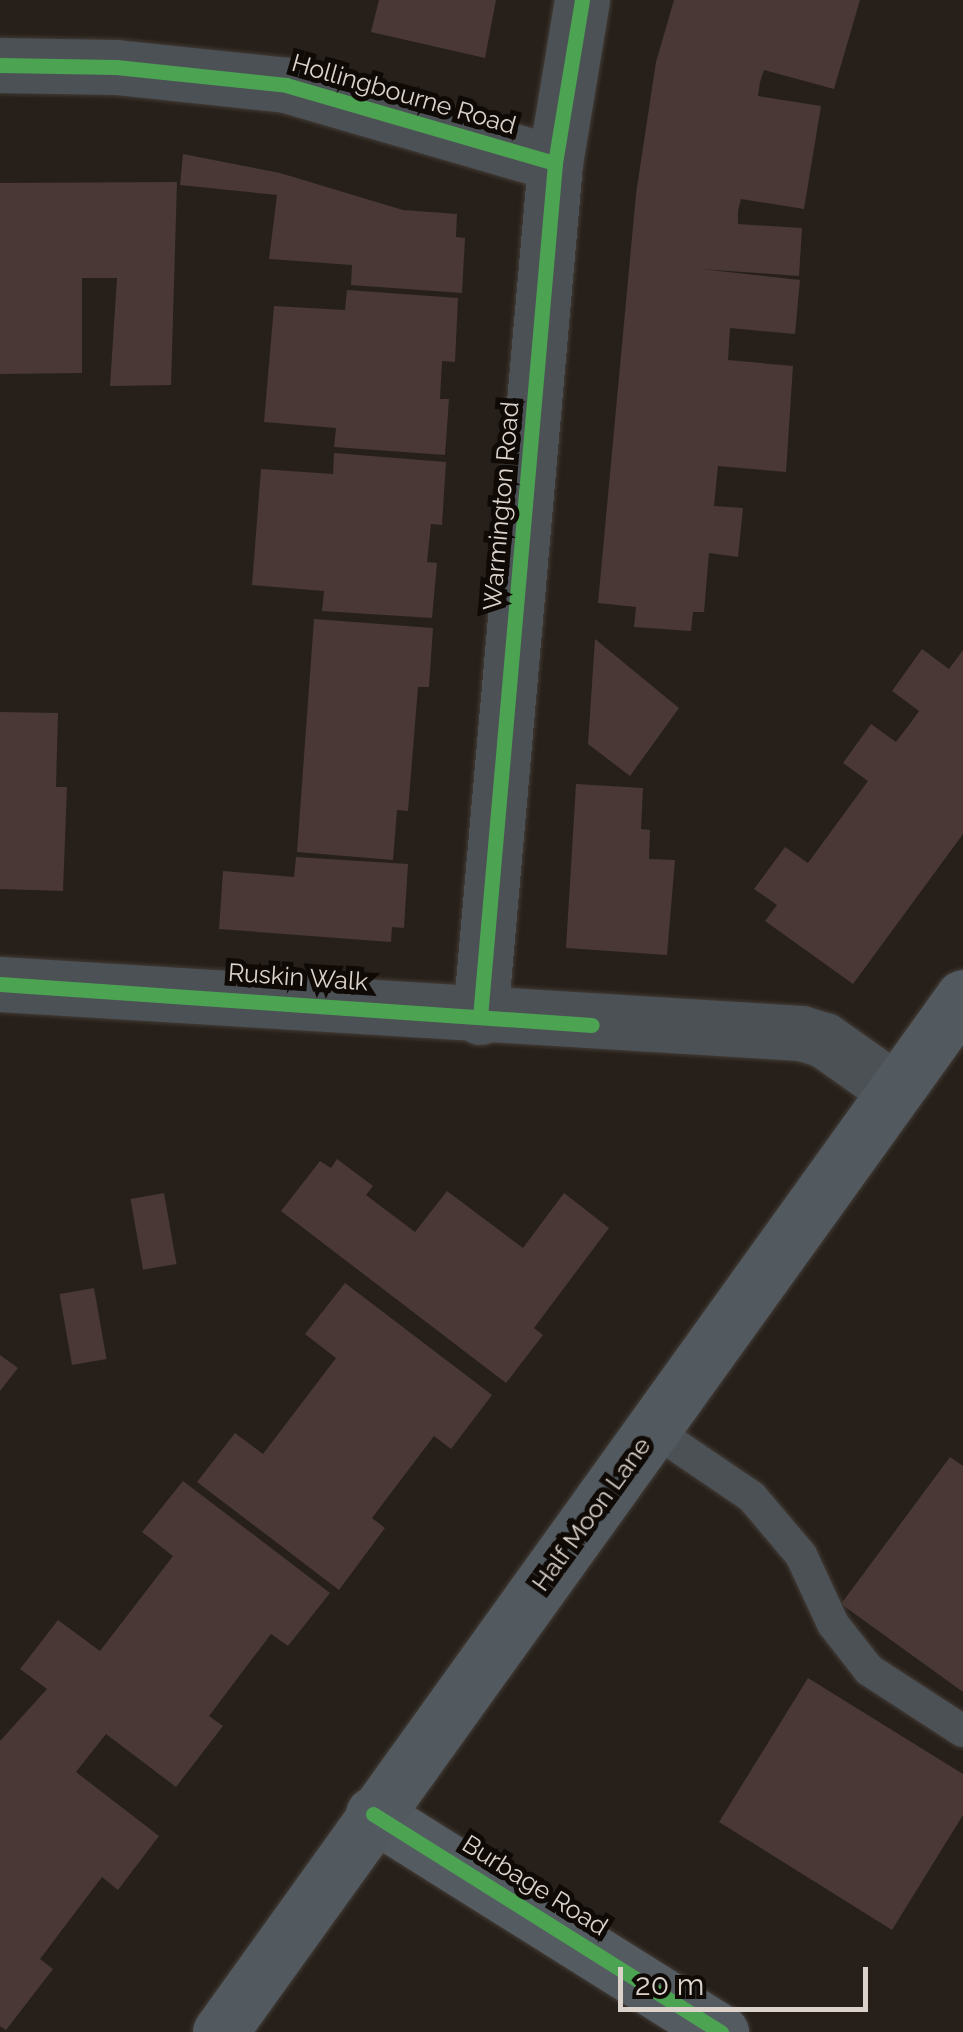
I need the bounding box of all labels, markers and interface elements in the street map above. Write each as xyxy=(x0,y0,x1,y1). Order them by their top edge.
street label: Hollingbourne Road xyxy=(289,48,519,140)
street label: Warmington Road xyxy=(477,400,525,612)
street label: Ruskin Walk xyxy=(227,957,369,997)
street label: Half Moon Lane xyxy=(525,1431,657,1597)
street label: Burbage Road xyxy=(457,1828,613,1942)
scale bar xyxy=(623,1947,873,2009)
text: 20 m xyxy=(635,1967,704,2002)

